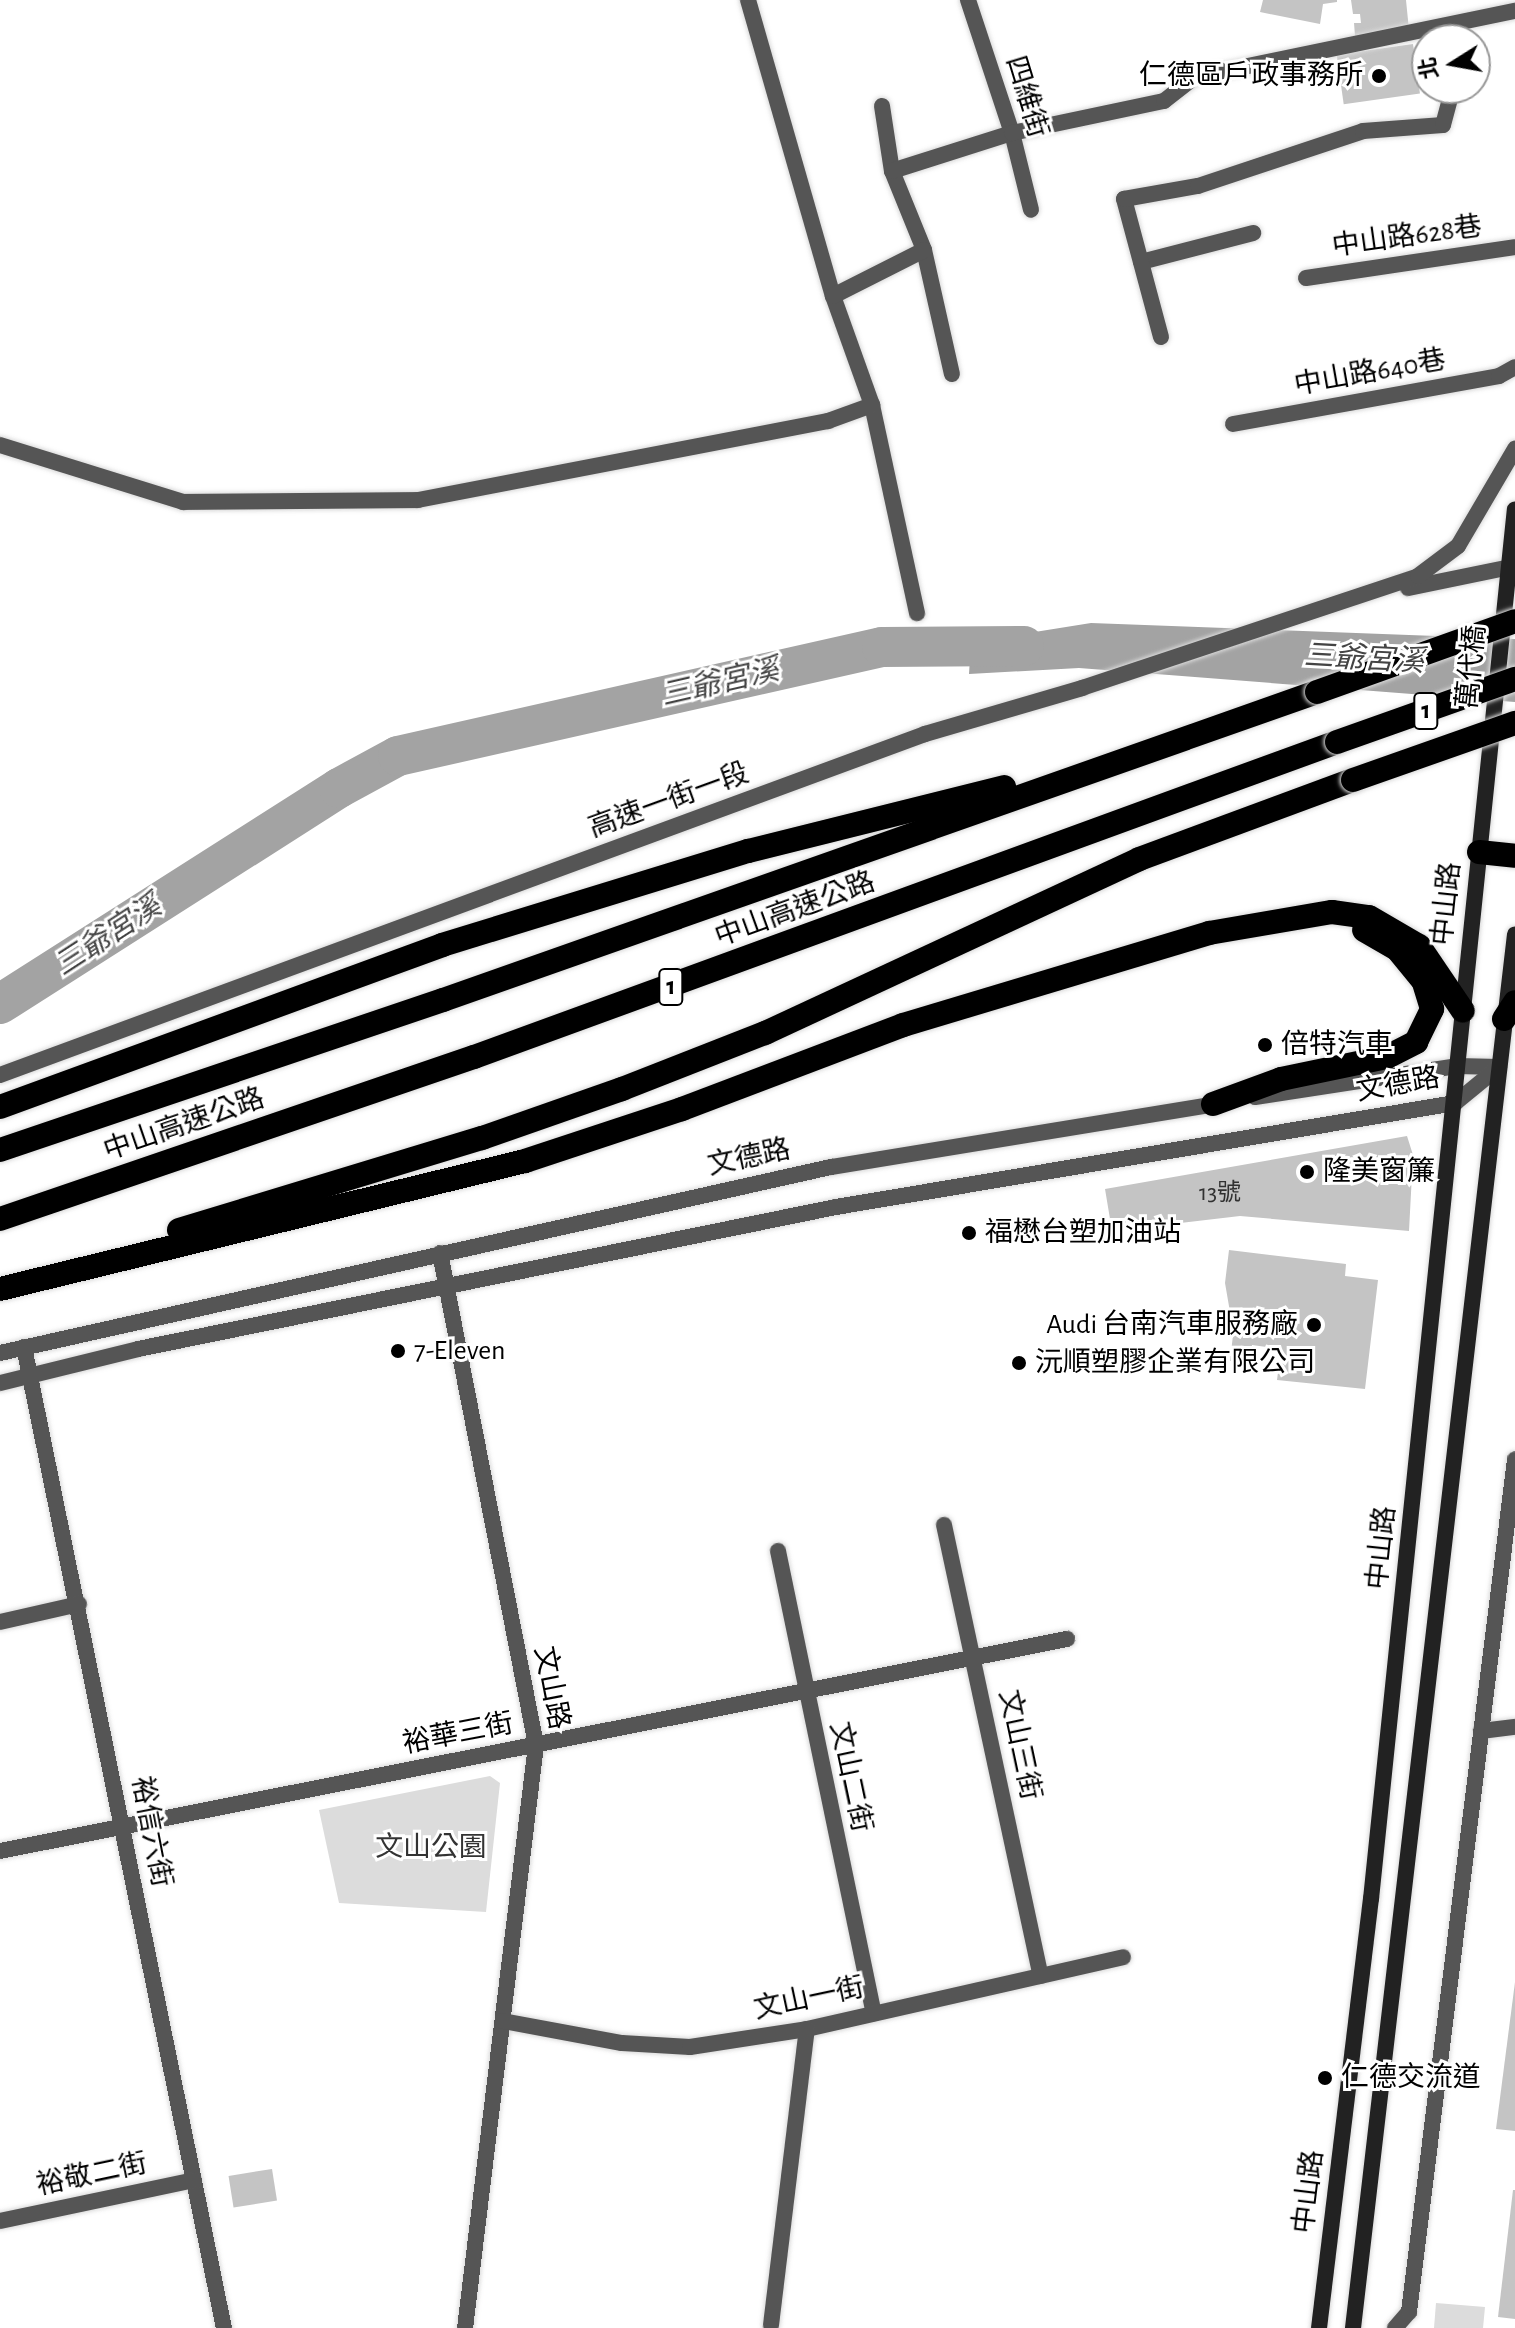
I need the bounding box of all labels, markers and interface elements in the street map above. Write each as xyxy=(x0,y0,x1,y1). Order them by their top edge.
north arrow xyxy=(1411,24,1491,104)
street label: 四維街 xyxy=(998,52,1054,142)
text: 北 xyxy=(1417,55,1442,81)
place label: 仁德區戶政事務所 xyxy=(1139,59,1363,93)
marker: 仁德區戶政事務所 xyxy=(1370,67,1388,85)
street label: 中山路628巷 xyxy=(1330,210,1484,264)
street label: 中山路640巷 xyxy=(1292,343,1448,403)
street label: 萬代橋 xyxy=(1451,623,1493,711)
water label: 三爺宮溪 xyxy=(1303,638,1425,680)
water label: 三爺宮溪 xyxy=(657,652,783,714)
road number: 1 xyxy=(1412,689,1440,733)
street label: 高速一街一段 xyxy=(584,756,754,846)
street label: 中山路 xyxy=(1426,860,1468,948)
street label: 中山高速公路 xyxy=(710,865,880,955)
water label: 三爺宮溪 xyxy=(48,888,168,984)
road number: 1 xyxy=(657,965,685,1009)
place label: 倍特汽車 xyxy=(1281,1028,1393,1062)
marker: 倍特汽車 xyxy=(1256,1036,1274,1054)
street label: 文德路 xyxy=(1354,1061,1442,1109)
street label: 中山高速公路 xyxy=(99,1082,269,1168)
street label: 文德路 xyxy=(704,1133,794,1183)
place label: 隆美窗簾 xyxy=(1323,1155,1435,1189)
marker: 隆美窗簾 xyxy=(1298,1163,1316,1181)
house number: 13號 xyxy=(1199,1180,1241,1208)
place label: 福懋台塑加油站 xyxy=(985,1216,1181,1250)
marker: 福懋台塑加油站 xyxy=(960,1224,978,1242)
place label: Audi 台南汽車服務廠 xyxy=(1046,1308,1298,1342)
marker: Audi 台南汽車服務廠 xyxy=(1305,1316,1323,1334)
place label: 7-Eleven xyxy=(414,1334,506,1368)
marker: 7-Eleven xyxy=(389,1342,407,1360)
place label: 沅順塑膠企業有限公司 xyxy=(1035,1346,1315,1380)
marker: 沅順塑膠企業有限公司 xyxy=(1010,1354,1028,1372)
street label: 中山路 xyxy=(1361,1504,1403,1592)
street label: 文山路 xyxy=(526,1644,576,1732)
street label: 文山三街 xyxy=(991,1687,1047,1803)
street label: 裕華三街 xyxy=(400,1707,516,1761)
street label: 文山二街 xyxy=(822,1719,878,1835)
street label: 裕信六街 xyxy=(124,1774,178,1890)
park label: 文山公園 xyxy=(375,1831,487,1865)
street label: 文山一街 xyxy=(751,1971,867,2027)
place label: 仁德交流道 xyxy=(1341,2061,1481,2095)
marker: 仁德交流道 xyxy=(1316,2069,1334,2087)
street label: 裕敬二街 xyxy=(34,2147,150,2203)
street label: 中山路 xyxy=(1287,2148,1331,2236)

